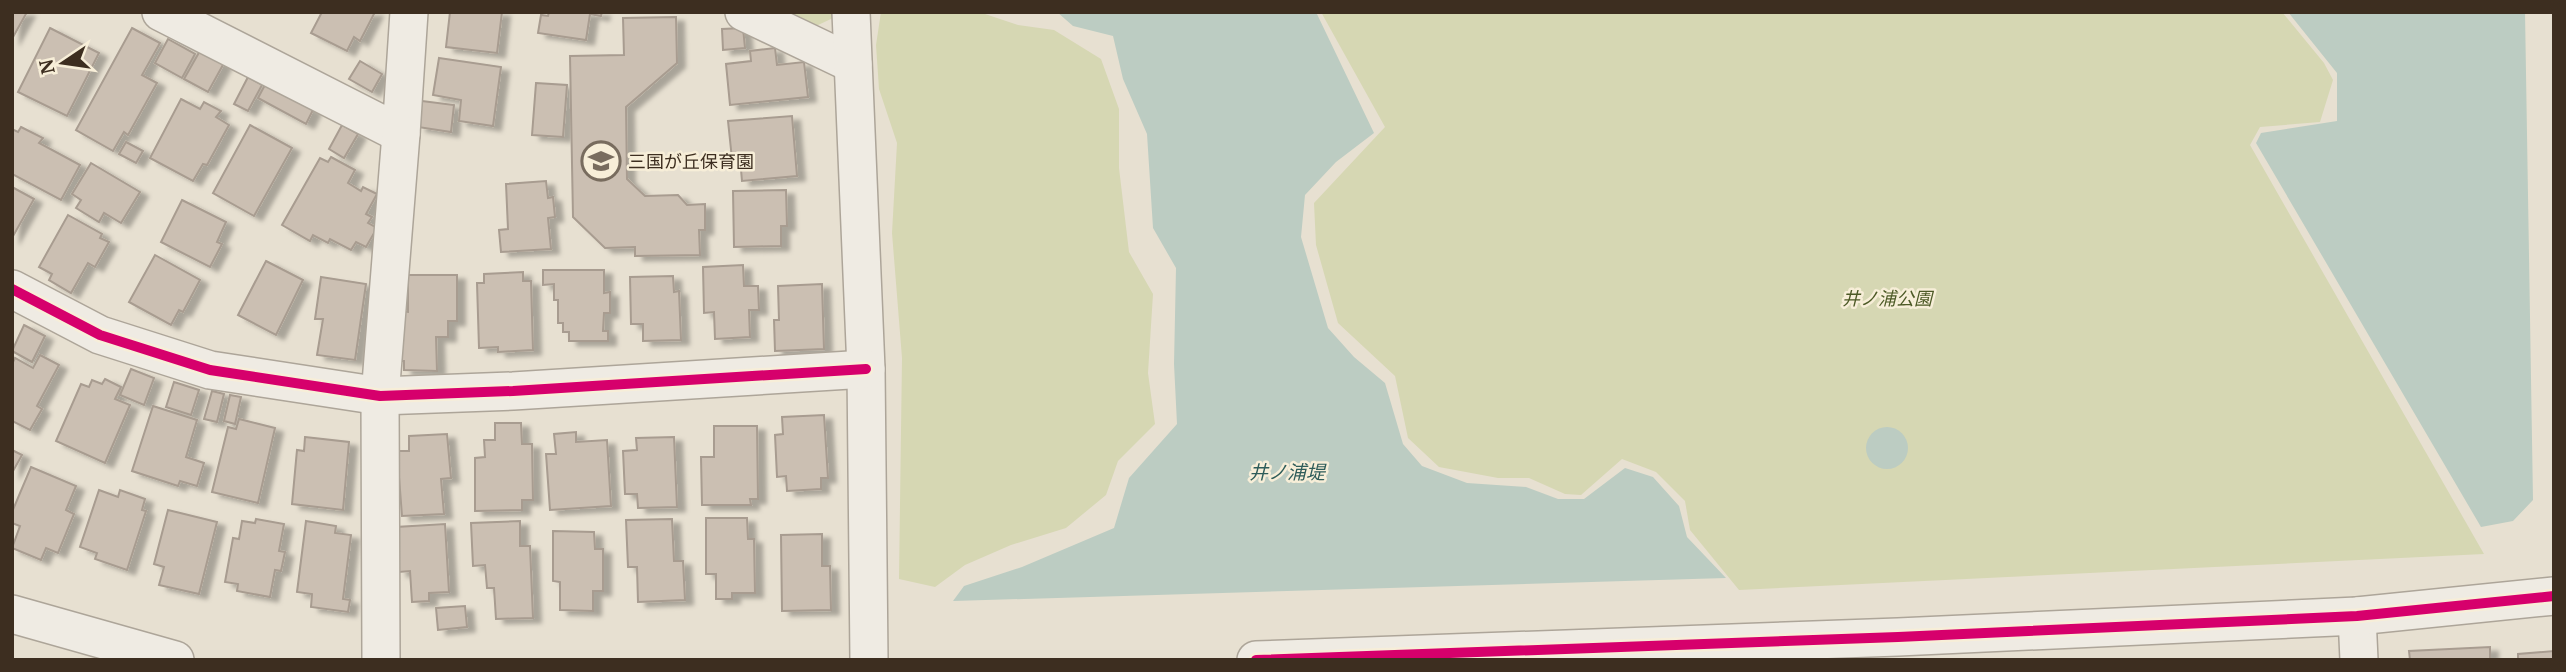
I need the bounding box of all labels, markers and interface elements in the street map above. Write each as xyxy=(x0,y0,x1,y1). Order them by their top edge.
north arrow xyxy=(28,28,98,98)
text: N xyxy=(32,57,60,77)
school or university icon: 三国が丘保育園 xyxy=(580,140,622,182)
place label: 三国が丘保育園 xyxy=(628,149,754,173)
park label: 井ノ浦公園 xyxy=(1842,286,1935,310)
water label: 井ノ浦堤 xyxy=(1249,459,1327,484)

